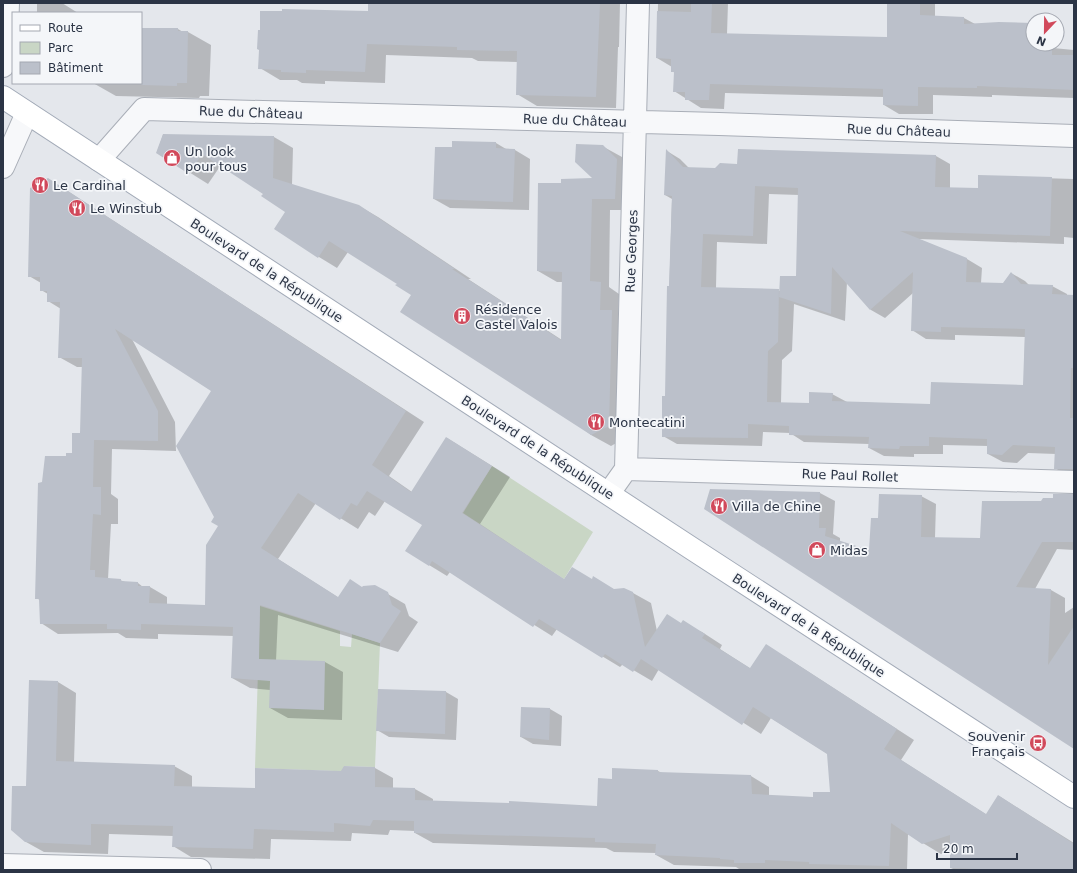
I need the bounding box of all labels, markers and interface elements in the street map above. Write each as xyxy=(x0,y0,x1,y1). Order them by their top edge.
legend xyxy=(12,12,142,84)
north arrow xyxy=(1025,12,1065,52)
text: Route xyxy=(48,21,83,35)
text: N xyxy=(1035,33,1048,49)
text: Parc xyxy=(48,41,73,55)
text: Bâtiment xyxy=(48,61,103,75)
street label: Rue du Château xyxy=(199,103,303,122)
street label: Rue du Château xyxy=(523,111,627,130)
street label: Rue du Château xyxy=(847,121,951,140)
place label: Un look pour tous xyxy=(185,144,247,174)
shop icon: Un look pour tous xyxy=(162,148,182,168)
restaurant icon: Le Cardinal xyxy=(30,175,50,195)
place label: Le Cardinal xyxy=(53,178,126,193)
restaurant icon: Le Winstub xyxy=(67,198,87,218)
place label: Le Winstub xyxy=(90,201,162,216)
street label: Rue Georges xyxy=(623,209,640,293)
street label: Boulevard de la République xyxy=(188,215,346,325)
place label: Résidence Castel Valois xyxy=(475,302,558,332)
building icon: Résidence Castel Valois xyxy=(452,306,472,326)
street label: Boulevard de la République xyxy=(459,392,617,502)
restaurant icon: Montecatini xyxy=(586,412,606,432)
place label: Montecatini xyxy=(609,415,685,430)
street label: Rue Paul Rollet xyxy=(801,466,899,485)
restaurant icon: Villa de Chine xyxy=(709,496,729,516)
place label: Villa de Chine xyxy=(732,499,821,514)
shop icon: Midas xyxy=(807,540,827,560)
place label: Midas xyxy=(830,543,868,558)
street label: Boulevard de la République xyxy=(730,570,888,680)
place label: Souvenir Français xyxy=(968,729,1026,759)
bus stop icon: Souvenir Français xyxy=(1028,733,1048,753)
scale bar xyxy=(937,835,1017,861)
text: 20 m xyxy=(943,842,974,856)

